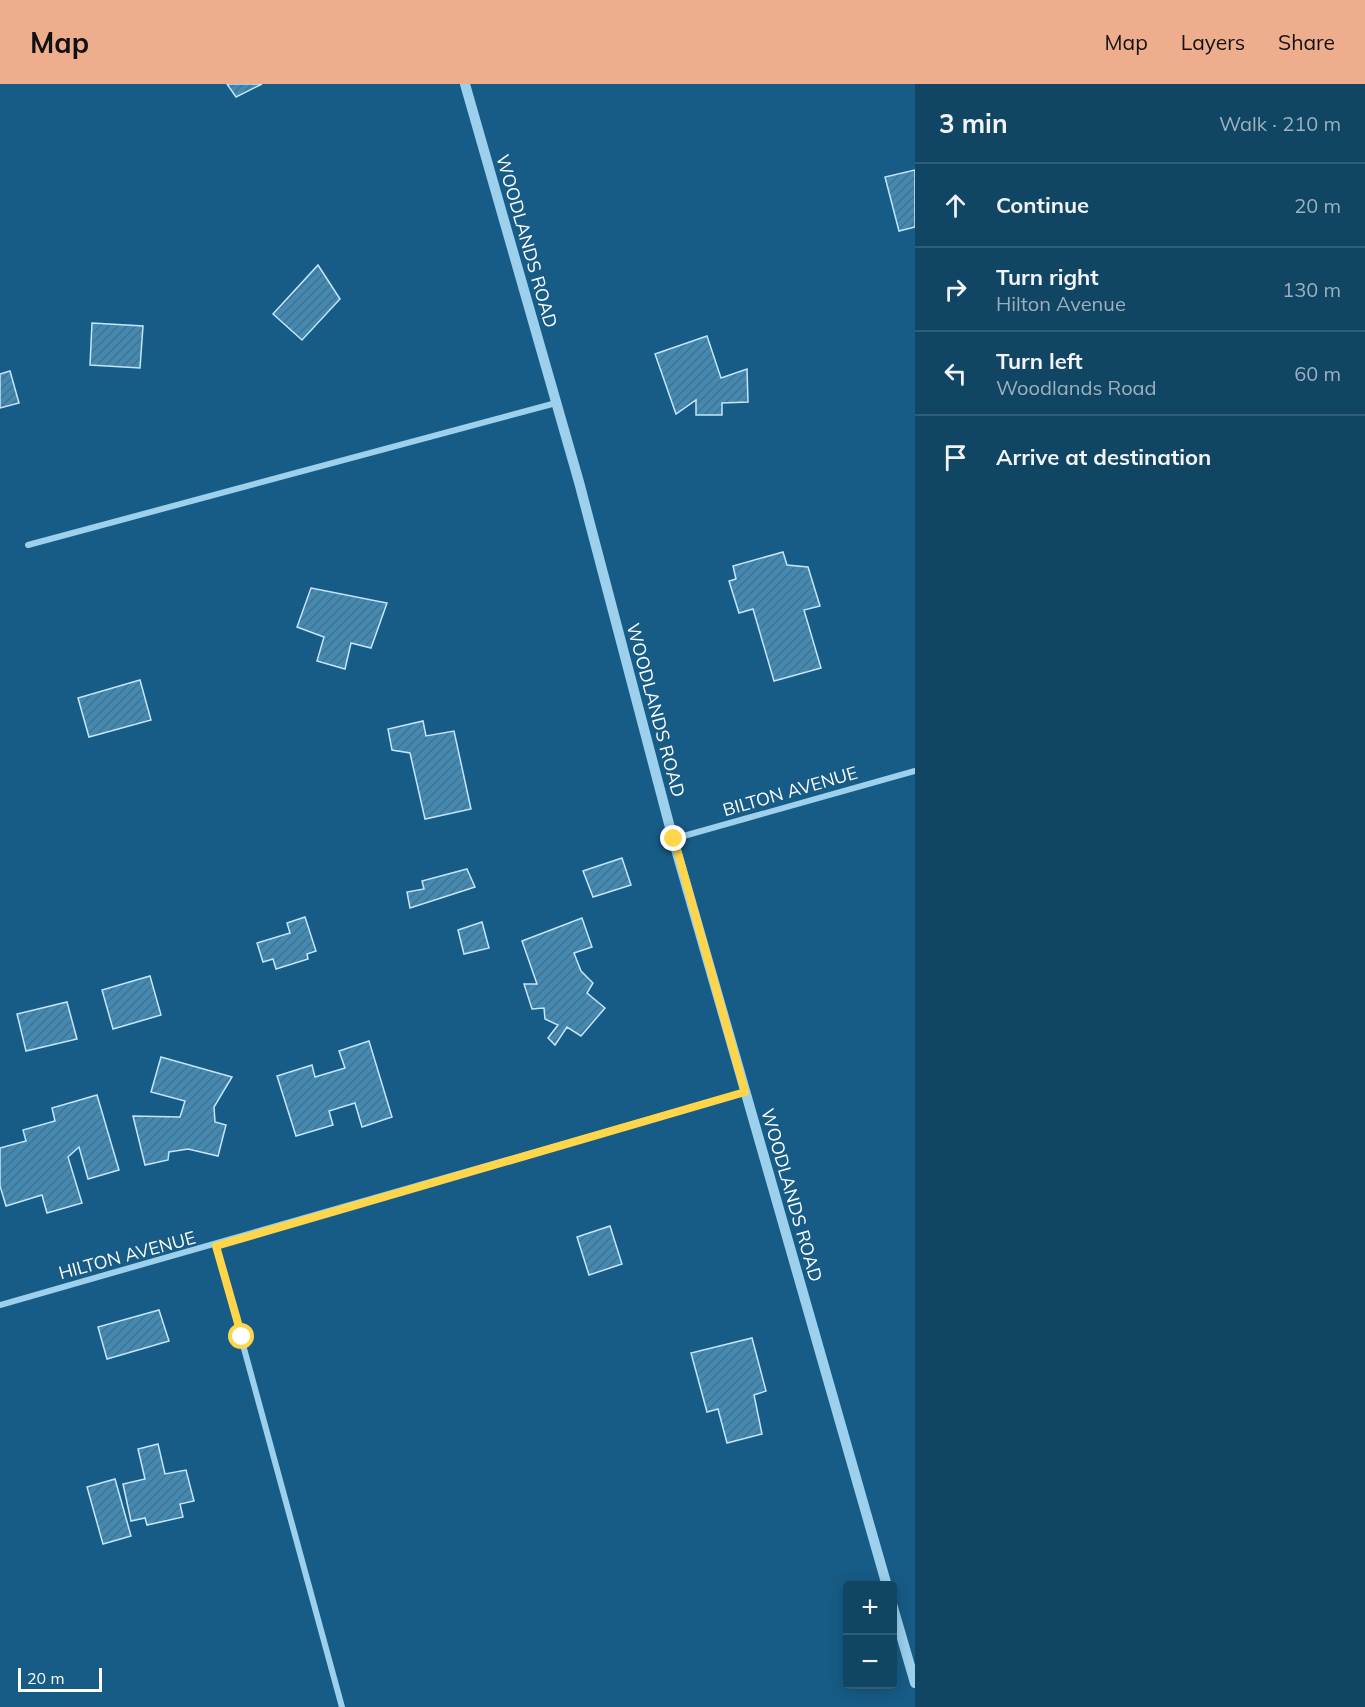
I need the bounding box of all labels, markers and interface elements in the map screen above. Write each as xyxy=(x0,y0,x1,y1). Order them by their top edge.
text: Map xyxy=(30,25,89,60)
text: Map xyxy=(1105,29,1148,55)
text: Layers xyxy=(1181,29,1245,55)
text: Share xyxy=(1278,29,1335,55)
text: 3 min xyxy=(939,107,1008,140)
text: Walk · 210 m xyxy=(1219,111,1341,136)
street label: WOODLANDS ROAD xyxy=(491,152,563,330)
icon: ahead xyxy=(939,189,972,222)
text: Continue xyxy=(996,191,1089,219)
text: 20 m xyxy=(1294,193,1341,218)
text: Turn right xyxy=(996,263,1099,291)
icon: right xyxy=(939,273,972,306)
text: 130 m xyxy=(1282,277,1341,302)
text: Hilton Avenue xyxy=(996,291,1126,316)
text: Turn left xyxy=(996,347,1083,375)
icon: left xyxy=(939,357,972,390)
text: 60 m xyxy=(1294,361,1341,386)
text: Woodlands Road xyxy=(996,375,1157,400)
icon: arrive xyxy=(939,441,972,474)
text: Arrive at destination xyxy=(996,443,1211,471)
street label: WOODLANDS ROAD xyxy=(622,620,690,800)
street label: BILTON AVENUE xyxy=(720,761,860,821)
route end xyxy=(660,825,686,851)
street label: WOODLANDS ROAD xyxy=(756,1106,828,1284)
street label: HILTON AVENUE xyxy=(56,1226,198,1284)
route start xyxy=(228,1323,254,1349)
map controls xyxy=(843,1581,897,1689)
button: + xyxy=(843,1581,897,1635)
button: − xyxy=(843,1635,897,1689)
scale bar xyxy=(18,1665,102,1692)
text: 20 m xyxy=(27,1668,64,1688)

